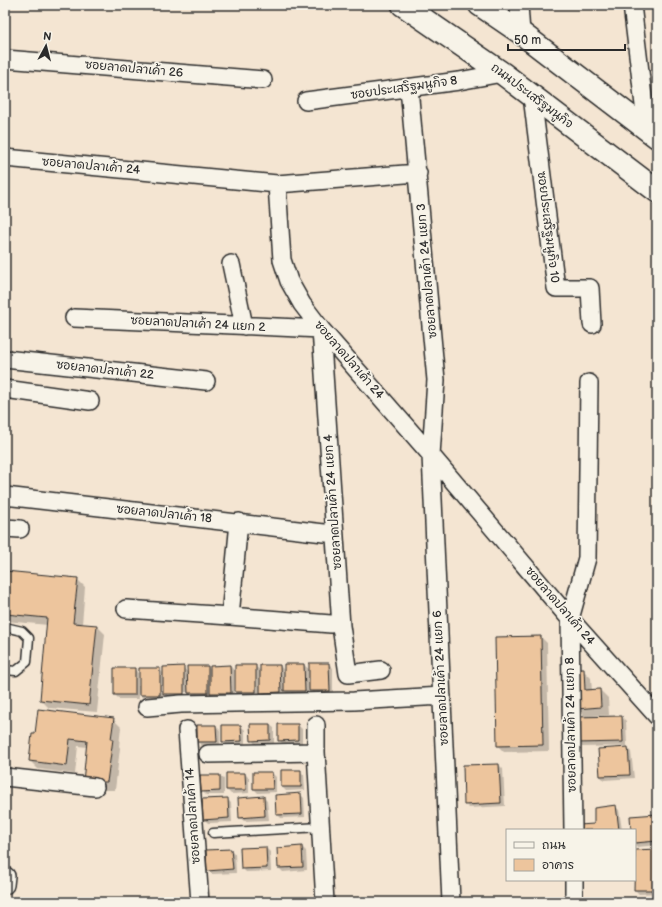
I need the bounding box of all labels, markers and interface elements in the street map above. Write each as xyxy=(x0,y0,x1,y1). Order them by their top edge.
north arrow xyxy=(26,26,66,66)
scale bar xyxy=(508,26,625,52)
text: N xyxy=(42,30,52,44)
text: 50 m xyxy=(514,33,541,48)
street label: ซอยลาดปลาเค้า 26 xyxy=(84,57,184,81)
street label: ถนนประเสริฐมนูกิจ xyxy=(487,60,576,133)
street label: ซอยประเสริฐมนูกิจ 8 xyxy=(350,73,458,104)
street label: ซอยลาดปลาเค้า 24 xyxy=(41,154,141,178)
street label: ซอยประเสริฐมนูกิจ 10 xyxy=(533,170,562,284)
street label: ซอยลาดปลาเค้า 24 แยก 3 xyxy=(414,203,440,339)
street label: ซอยลาดปลาเค้า 24 แยก 2 xyxy=(130,313,266,335)
street label: ซอยลาดปลาเค้า 24 xyxy=(311,318,387,403)
street label: ซอยลาดปลาเค้า 22 xyxy=(55,357,155,383)
street label: ซอยลาดปลาเค้า 24 แยก 4 xyxy=(321,433,345,570)
street label: ซอยลาดปลาเค้า 18 xyxy=(115,502,213,526)
street label: ซอยลาดปลาเค้า 24 xyxy=(522,564,598,649)
street label: ซอยลาดปลาเค้า 24 แยก 6 xyxy=(430,610,452,746)
street label: ซอยลาดปลาเค้า 24 แยก 8 xyxy=(562,657,580,793)
street label: ซอยลาดปลาเค้า 14 xyxy=(182,767,204,865)
legend xyxy=(506,829,636,881)
text: ถนน xyxy=(542,838,566,853)
text: อาคาร xyxy=(542,858,574,873)

